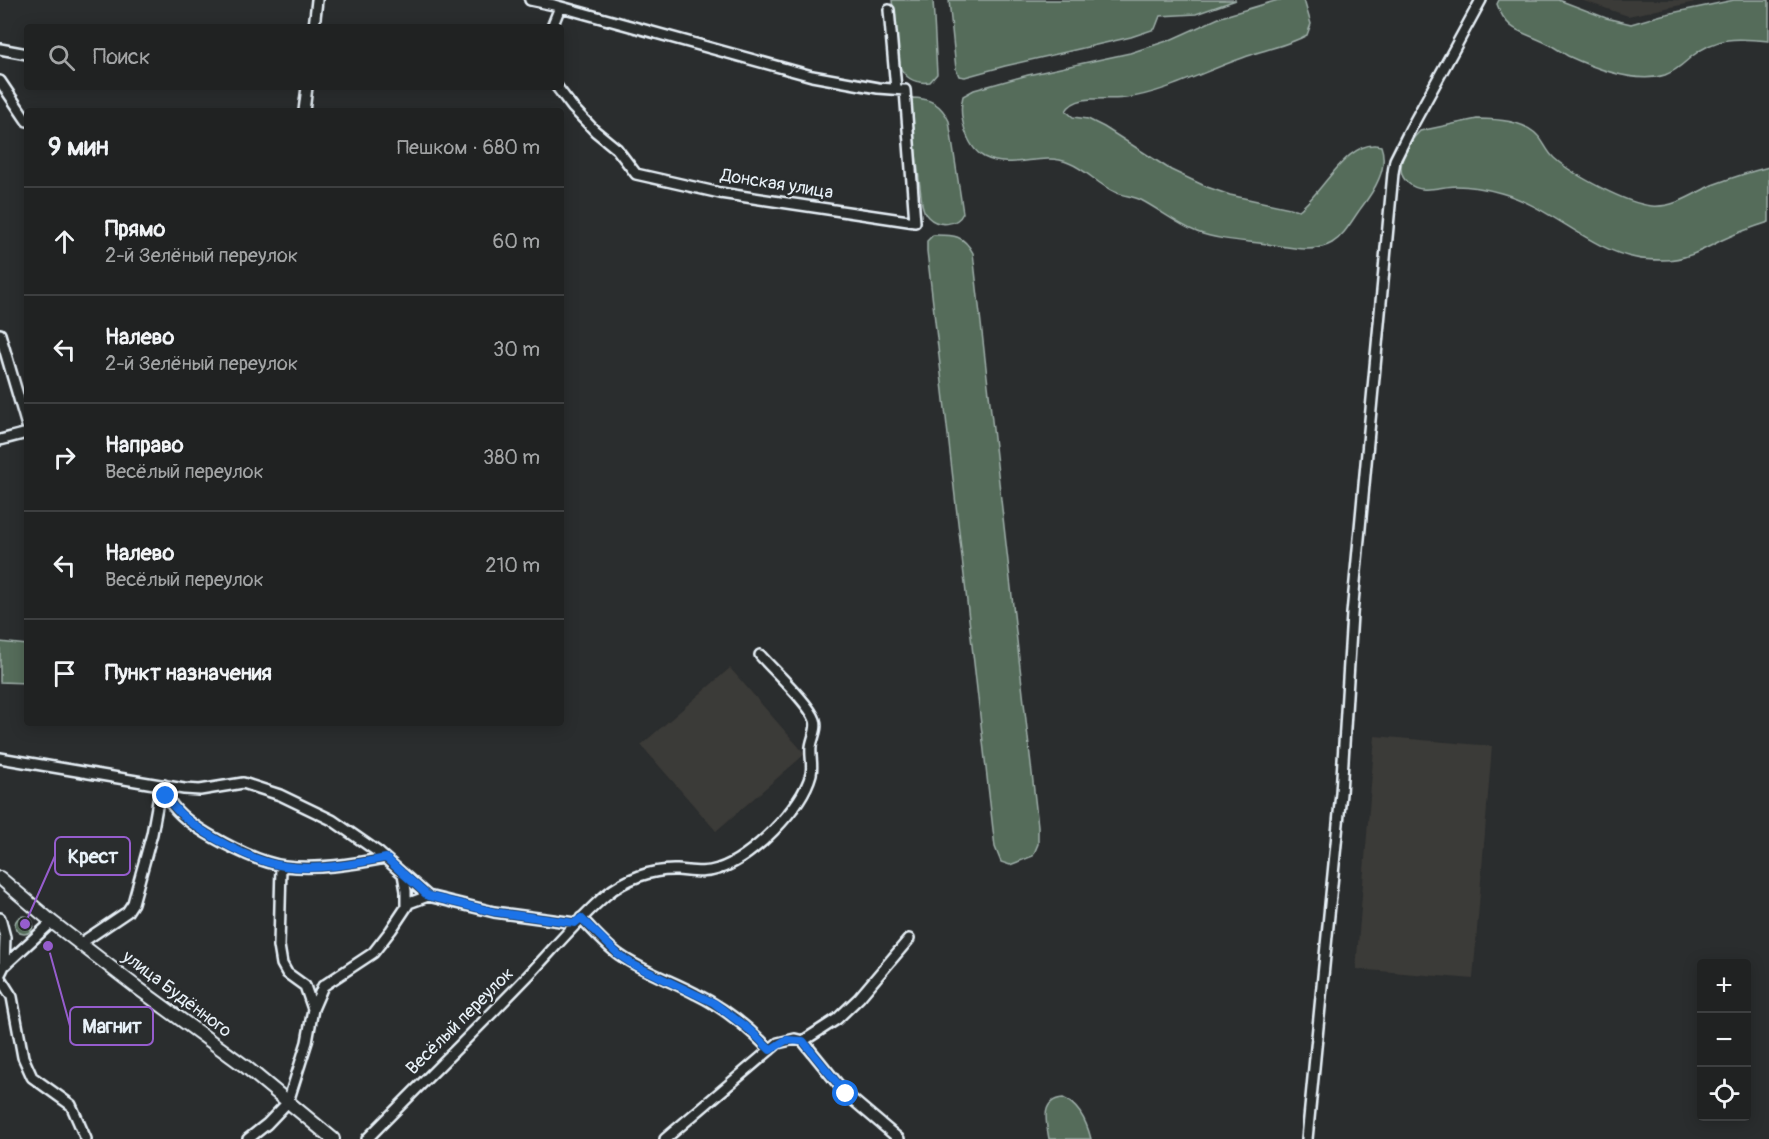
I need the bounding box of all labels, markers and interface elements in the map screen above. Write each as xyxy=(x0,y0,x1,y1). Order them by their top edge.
search box xyxy=(24,24,564,90)
icon: search xyxy=(45,41,78,74)
text: Поиск xyxy=(93,43,150,71)
text: 9 мин xyxy=(48,131,109,163)
text: Пешком · 680 m xyxy=(397,135,540,160)
street label: Донская улица xyxy=(718,164,835,204)
text: Прямо xyxy=(105,215,165,243)
icon: ahead xyxy=(48,225,81,258)
text: 60 m xyxy=(493,229,540,254)
text: 2-й Зелёный переулок xyxy=(105,243,298,268)
text: Налево xyxy=(105,323,174,351)
icon: left xyxy=(48,333,81,366)
text: 30 m xyxy=(493,337,540,362)
text: 2-й Зелёный переулок xyxy=(105,351,298,376)
text: Направо xyxy=(105,431,184,459)
icon: right xyxy=(48,441,81,474)
text: 380 m xyxy=(483,445,540,470)
text: Весёлый переулок xyxy=(105,459,264,484)
text: Налево xyxy=(105,539,174,567)
icon: left xyxy=(48,549,81,582)
text: 210 m xyxy=(485,553,540,578)
text: Весёлый переулок xyxy=(105,567,264,592)
icon: arrive xyxy=(48,657,81,690)
text: Пункт назначения xyxy=(105,659,272,687)
route end xyxy=(152,782,178,808)
callout: Крест xyxy=(55,837,130,875)
text: Крест xyxy=(68,844,119,869)
street label: улица Будённого xyxy=(117,945,237,1043)
map controls xyxy=(1697,959,1751,1121)
button: + xyxy=(1697,959,1751,1013)
street label: Весёлый переулок xyxy=(401,962,519,1080)
callout: Магнит xyxy=(70,1007,153,1045)
button: − xyxy=(1697,1013,1751,1067)
text: Магнит xyxy=(82,1014,143,1039)
button: locate xyxy=(1697,1067,1751,1121)
route start xyxy=(832,1080,858,1106)

